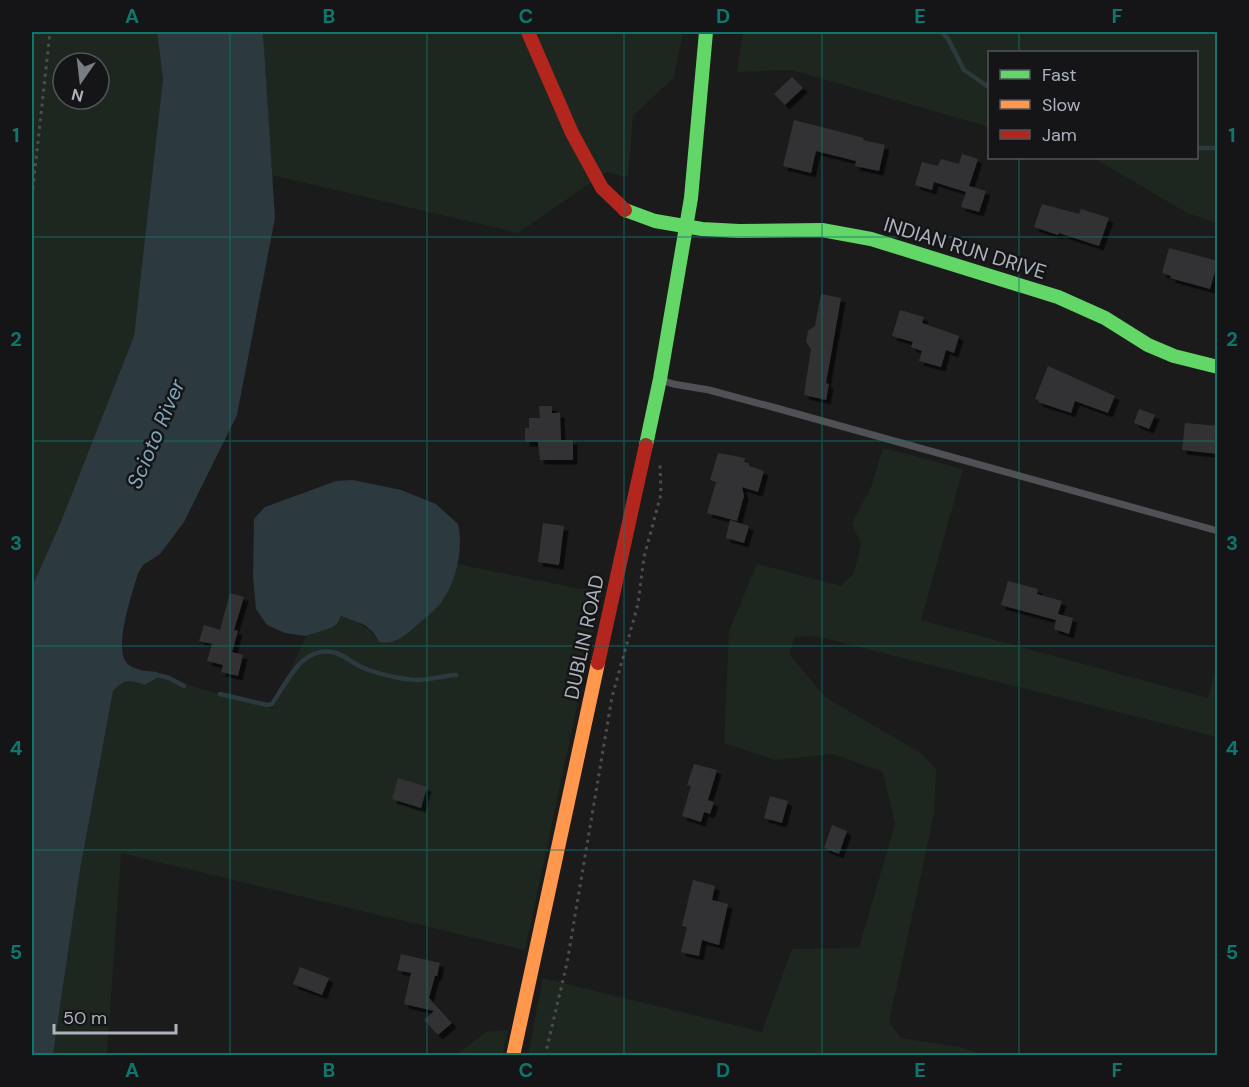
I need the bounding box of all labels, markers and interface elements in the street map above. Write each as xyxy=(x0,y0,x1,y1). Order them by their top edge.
text: A xyxy=(125,3,139,29)
text: B xyxy=(323,3,335,29)
text: C xyxy=(519,3,533,29)
text: D xyxy=(716,3,730,29)
text: E xyxy=(914,3,926,29)
text: F xyxy=(1111,3,1123,29)
north arrow xyxy=(51,51,111,111)
legend xyxy=(988,51,1198,159)
text: Fast xyxy=(1042,63,1077,87)
text: N xyxy=(69,83,86,107)
text: Slow xyxy=(1042,93,1081,117)
text: 1 xyxy=(12,122,20,148)
text: 1 xyxy=(1228,122,1236,148)
text: Jam xyxy=(1042,123,1077,147)
street label: INDIAN RUN DRIVE xyxy=(881,211,1049,285)
text: 2 xyxy=(10,326,22,352)
text: 2 xyxy=(1226,326,1238,352)
water label: Scioto River xyxy=(120,374,192,493)
text: 3 xyxy=(10,530,22,556)
text: 3 xyxy=(1226,530,1238,556)
street label: DUBLIN ROAD xyxy=(558,572,610,702)
text: 4 xyxy=(10,735,23,761)
text: 4 xyxy=(1226,735,1239,761)
text: 5 xyxy=(10,939,22,965)
text: 5 xyxy=(1226,939,1238,965)
scale bar xyxy=(54,997,176,1035)
text: 50 m xyxy=(63,1006,107,1030)
text: A xyxy=(125,1057,139,1083)
text: B xyxy=(323,1057,335,1083)
text: C xyxy=(519,1057,533,1083)
text: D xyxy=(716,1057,730,1083)
text: E xyxy=(914,1057,926,1083)
text: F xyxy=(1111,1057,1123,1083)

